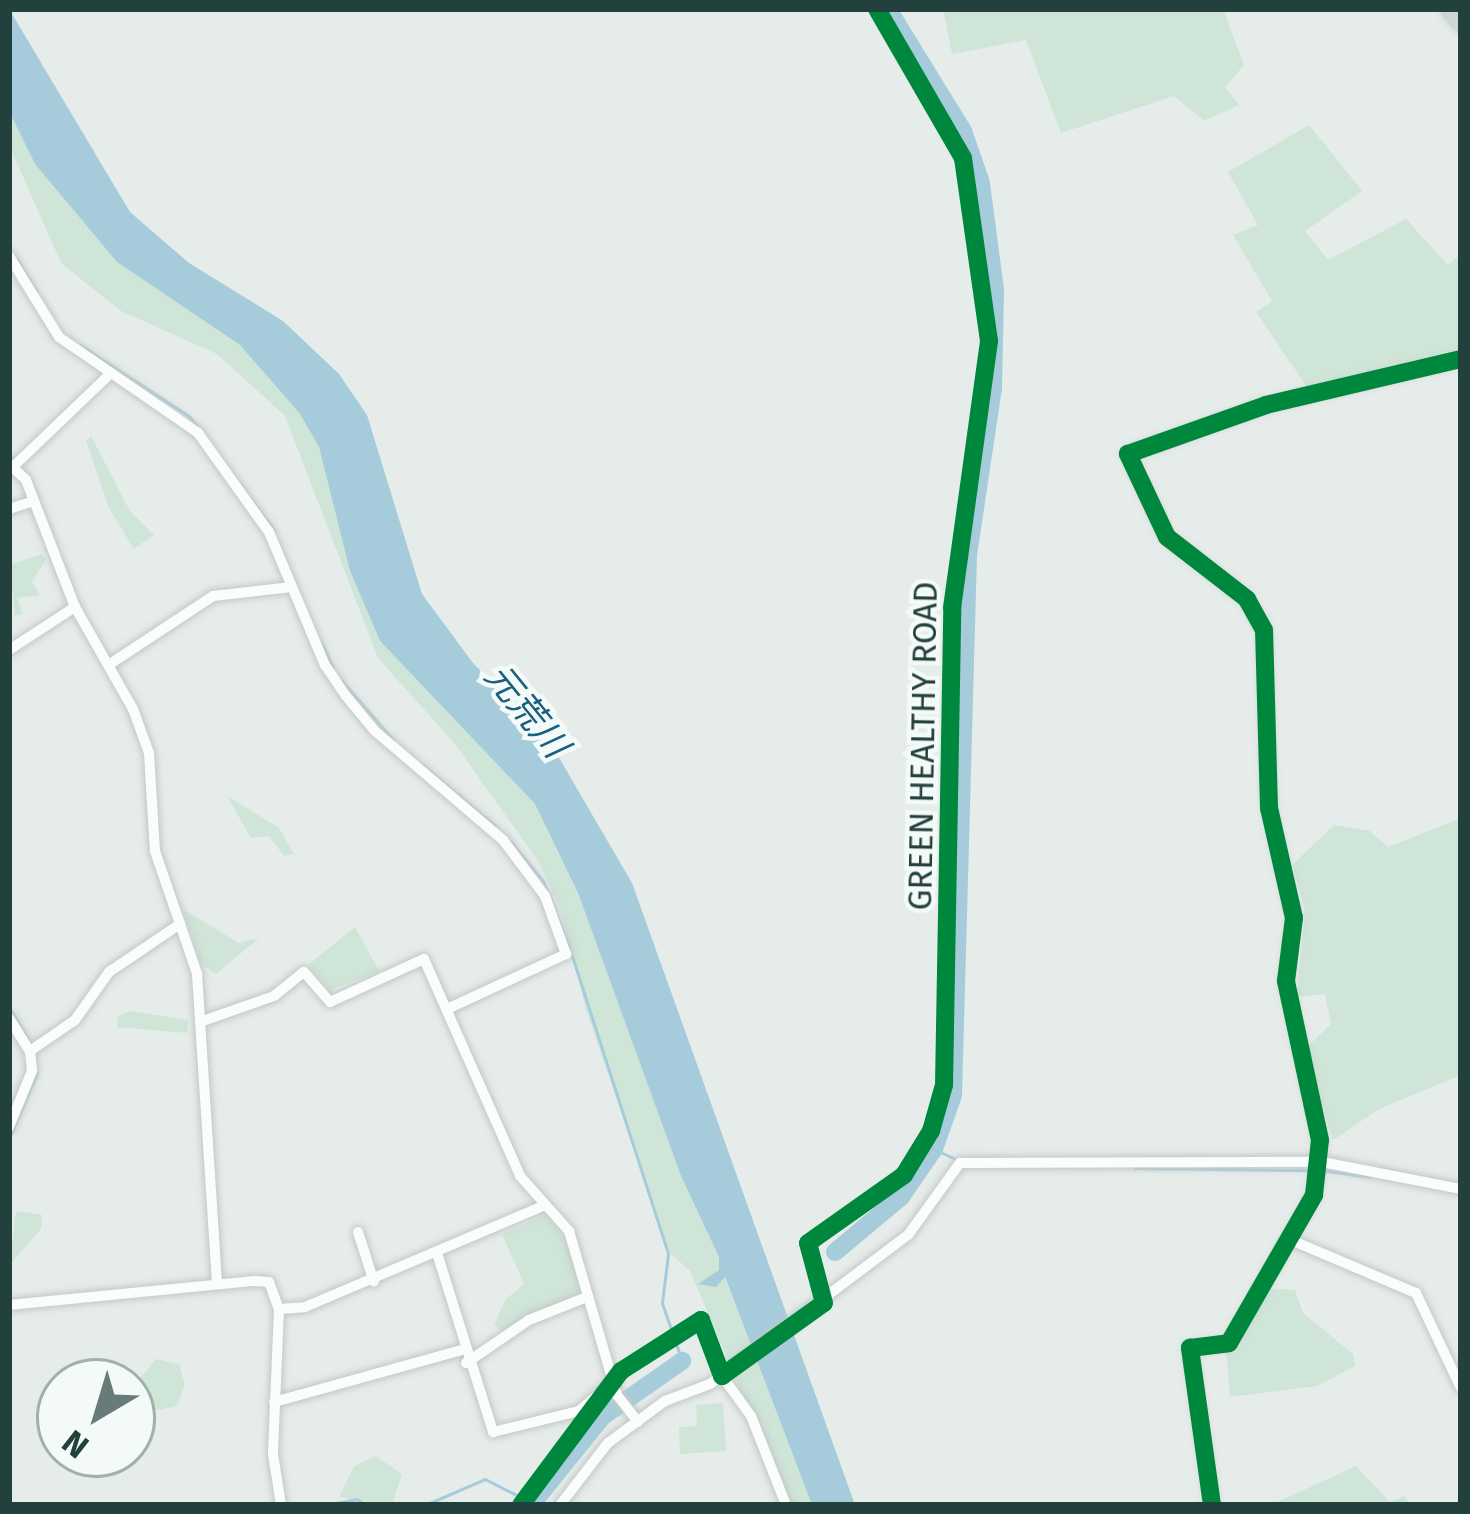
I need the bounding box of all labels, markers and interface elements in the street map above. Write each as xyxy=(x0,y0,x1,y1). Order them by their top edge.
street label: GREEN HEALTHY ROAD xyxy=(901,581,947,911)
water label: 元荒川 xyxy=(475,655,577,767)
north arrow xyxy=(36,1358,156,1478)
text: N xyxy=(55,1422,97,1467)

